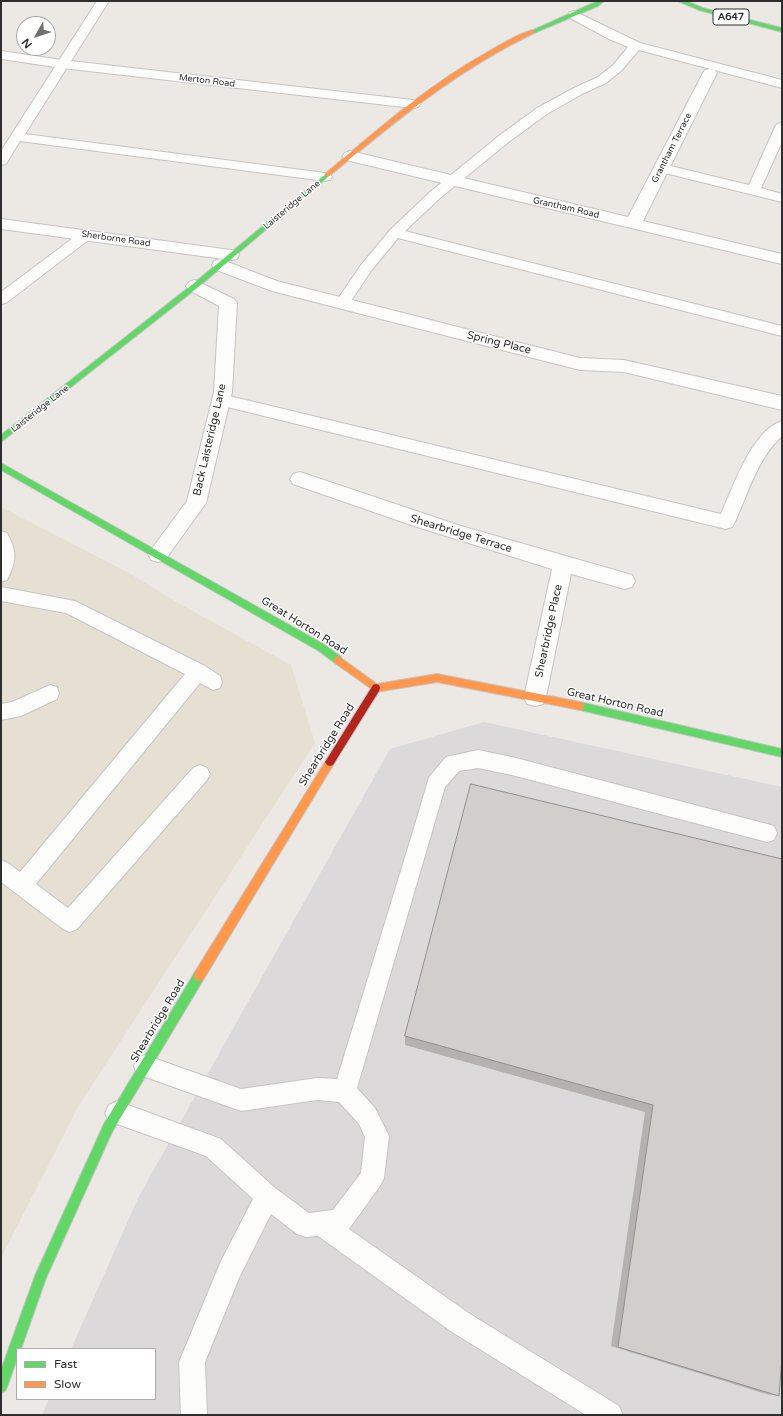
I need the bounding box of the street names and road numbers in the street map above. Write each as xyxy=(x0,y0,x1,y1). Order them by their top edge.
road number: A647 xyxy=(713,9,749,25)
street label: Merton Road xyxy=(178,72,236,90)
street label: Grantham Terrace xyxy=(650,111,694,185)
street label: Laisteridge Lane xyxy=(262,178,322,232)
street label: Grantham Road xyxy=(532,195,600,221)
street label: Sherborne Road xyxy=(81,229,151,249)
street label: Spring Place xyxy=(466,329,532,357)
street label: Laisteridge Lane xyxy=(9,383,71,435)
street label: Back Laisteridge Lane xyxy=(191,383,229,497)
street label: Shearbridge Terrace xyxy=(409,512,513,556)
street label: Shearbridge Place xyxy=(533,583,565,679)
street label: Great Horton Road xyxy=(259,594,349,658)
street label: Great Horton Road xyxy=(565,685,665,721)
street label: Shearbridge Road xyxy=(296,701,358,789)
street label: Shearbridge Road xyxy=(128,977,188,1065)

